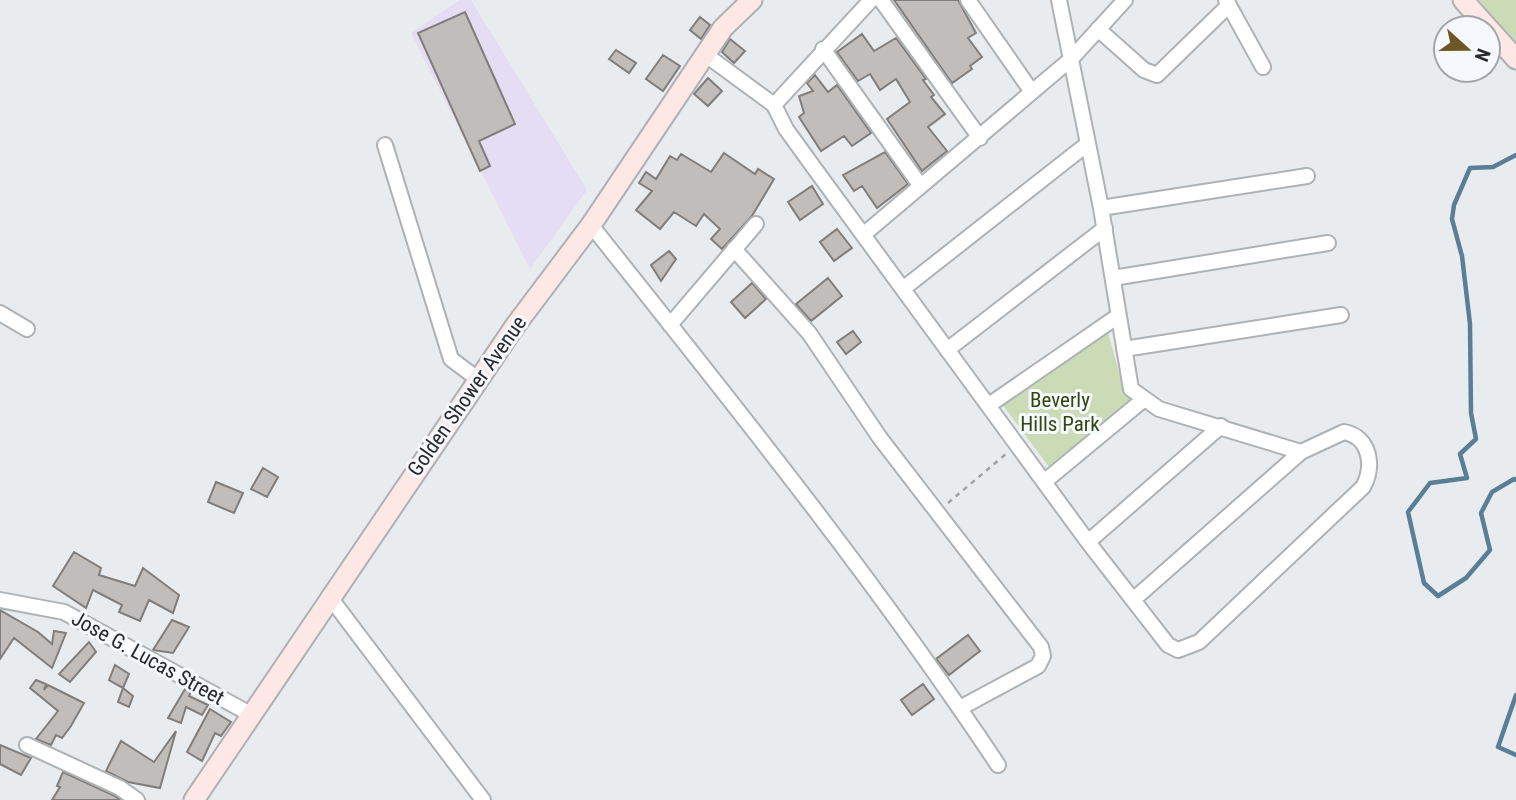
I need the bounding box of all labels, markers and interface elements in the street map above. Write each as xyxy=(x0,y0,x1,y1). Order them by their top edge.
north arrow xyxy=(1432,14,1502,84)
text: N xyxy=(1470,45,1495,64)
street label: Golden Shower Avenue xyxy=(403,311,531,481)
park label: Beverly Hills Park xyxy=(1020,388,1100,436)
street label: Jose G. Lucas Street xyxy=(68,606,228,710)

